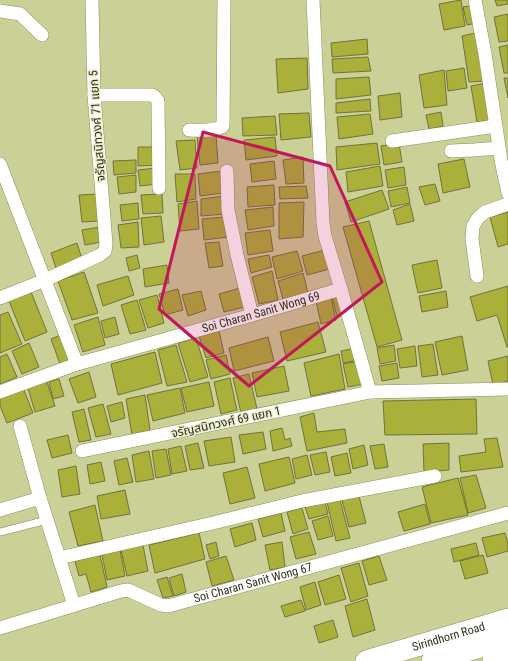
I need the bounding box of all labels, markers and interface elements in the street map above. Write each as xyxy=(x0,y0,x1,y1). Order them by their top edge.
street label: จรัญสนิทวงศ์ 71 แยก 5 xyxy=(86,70,108,182)
street label: Soi Charan Sanit Wong 69 xyxy=(200,289,322,336)
street label: จรัญสนิทวงศ์ 69 แยก 1 xyxy=(170,404,282,440)
street label: Soi Charan Sanit Wong 67 xyxy=(192,560,314,606)
street label: Sirindhorn Road xyxy=(410,619,487,654)

